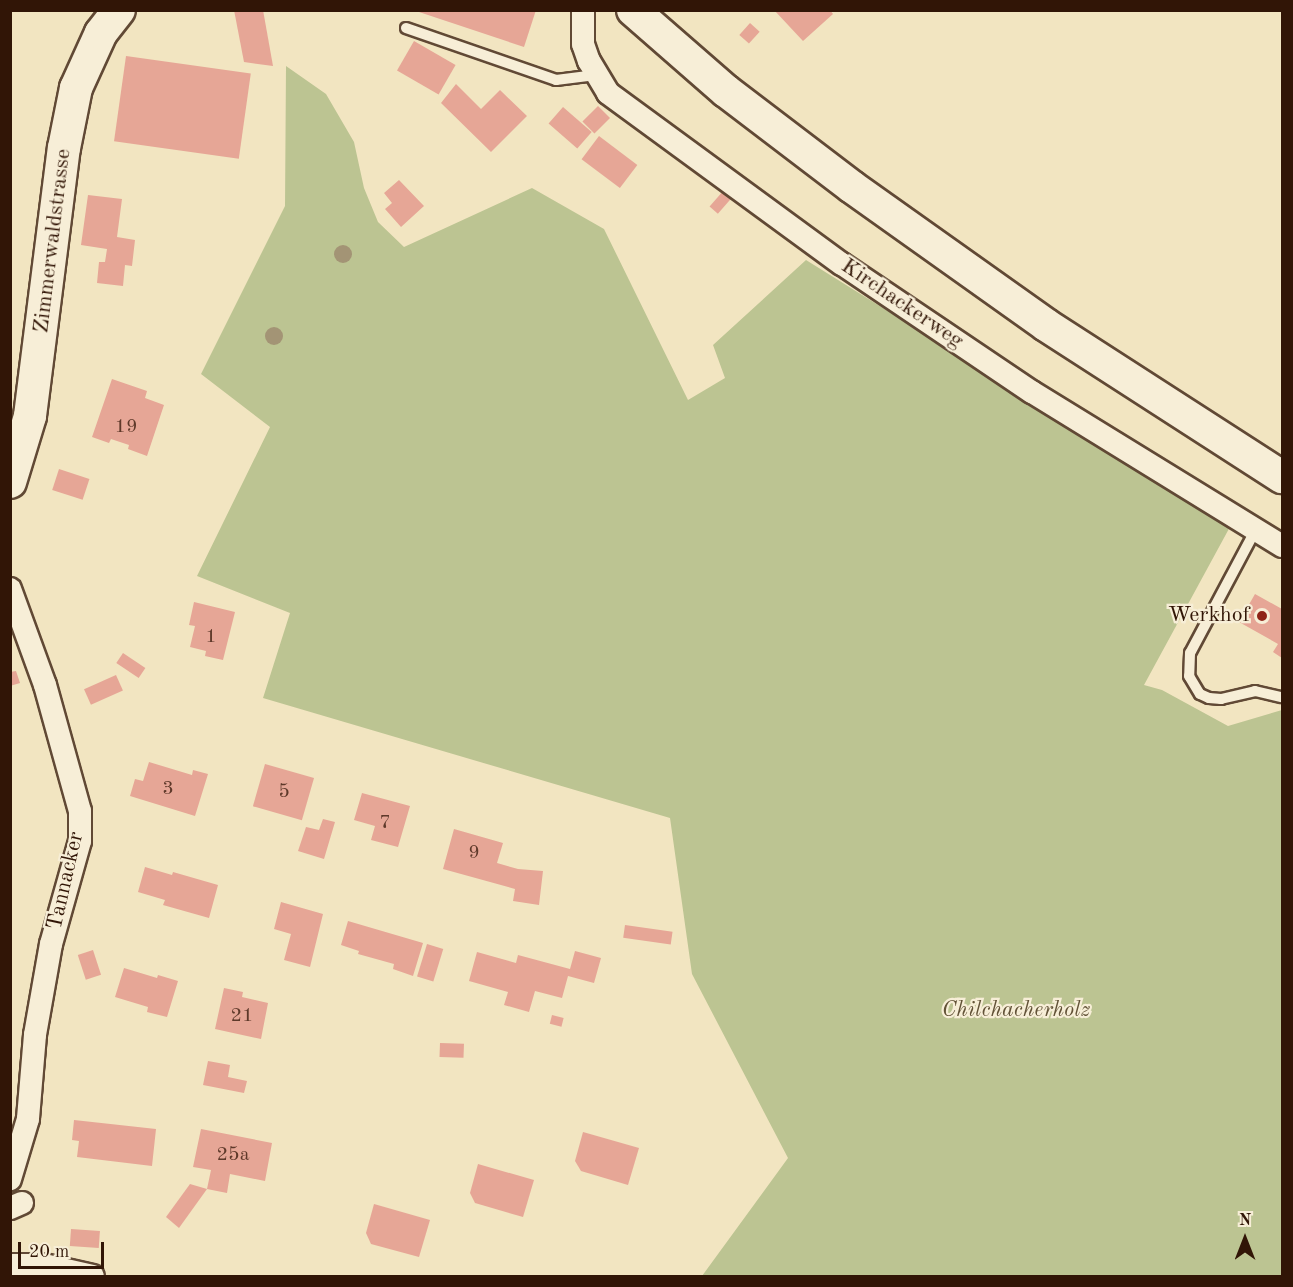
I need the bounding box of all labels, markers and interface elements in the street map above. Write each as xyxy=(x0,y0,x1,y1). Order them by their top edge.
street label: Zimmerwaldstrasse xyxy=(29,147,77,335)
street label: Kirchackerweg xyxy=(836,253,968,355)
house number: 19 xyxy=(114,415,138,439)
place label: Werkhof xyxy=(1168,603,1250,629)
marker: Werkhof xyxy=(1255,609,1269,623)
house number: 1 xyxy=(205,625,217,649)
house number: 3 xyxy=(162,777,174,801)
house number: 5 xyxy=(278,780,290,804)
house number: 7 xyxy=(379,811,391,835)
street label: Tannacker xyxy=(42,829,90,933)
house number: 9 xyxy=(468,841,480,865)
park label: Chilchacherholz xyxy=(942,998,1090,1024)
house number: 21 xyxy=(230,1004,254,1028)
house number: 25a xyxy=(216,1143,250,1167)
north arrow xyxy=(1215,1209,1275,1269)
text: N xyxy=(1239,1213,1251,1229)
scale bar xyxy=(21,1230,106,1268)
text: 20 m xyxy=(29,1243,69,1261)

